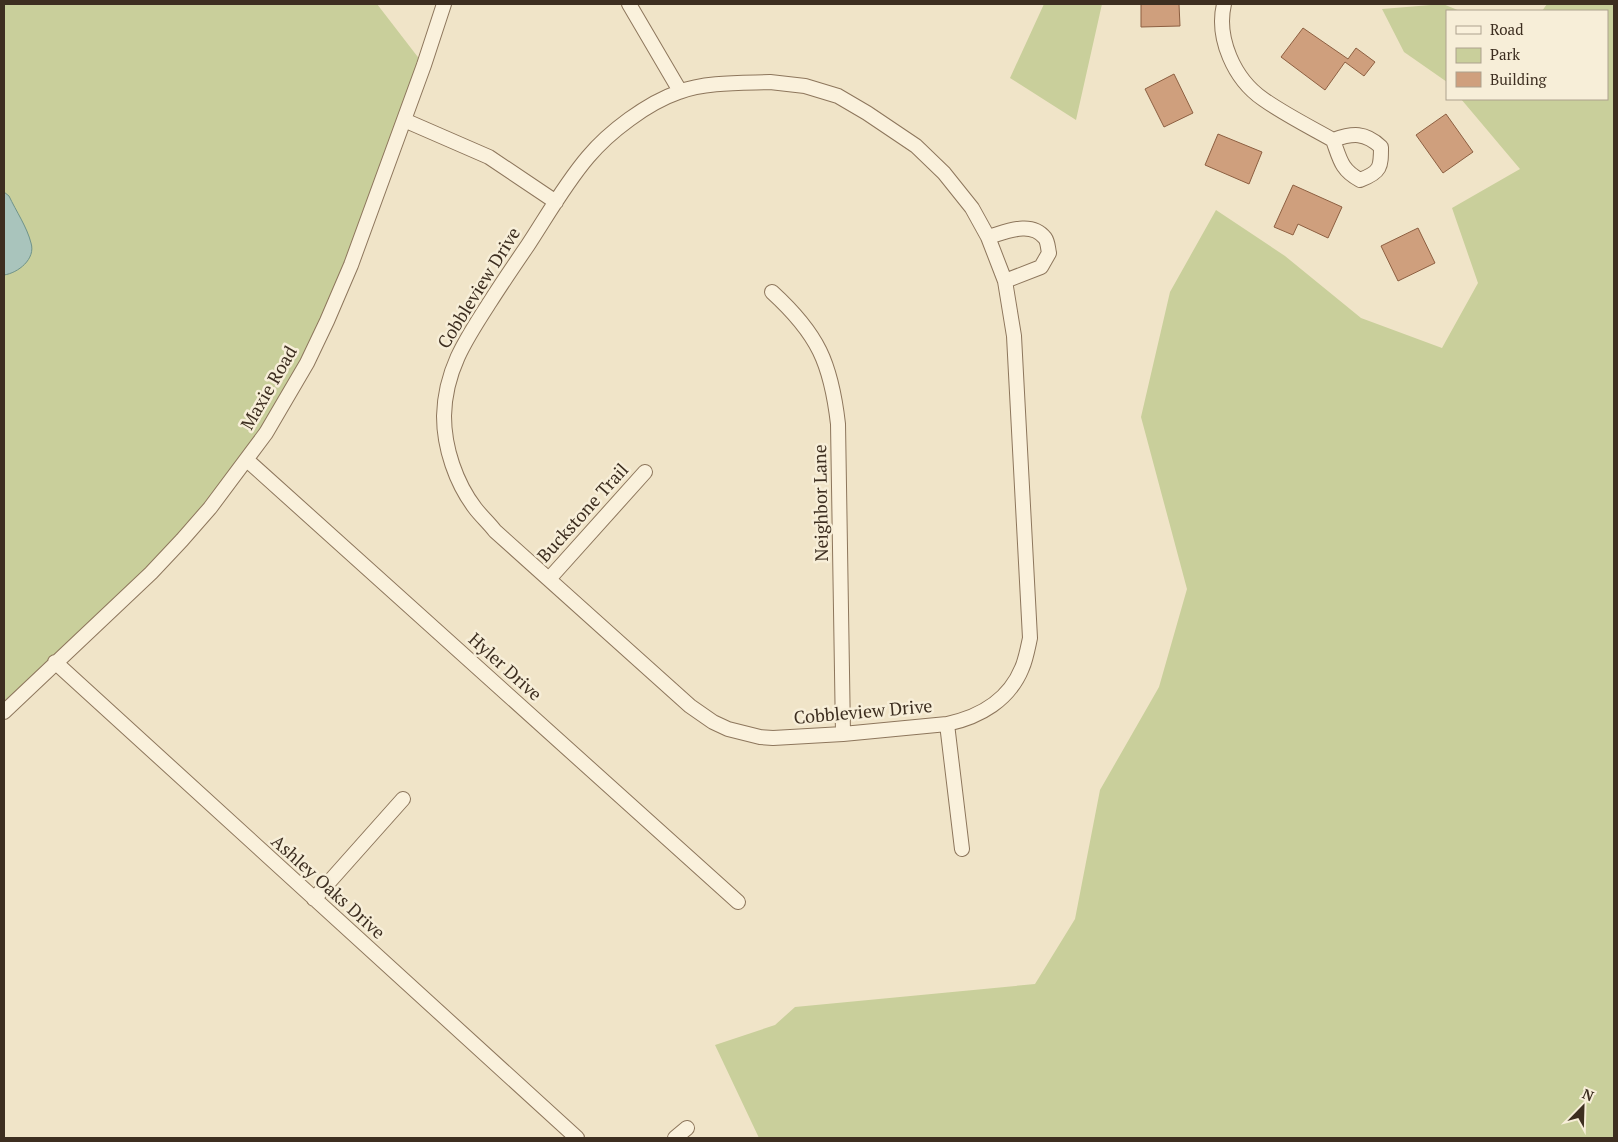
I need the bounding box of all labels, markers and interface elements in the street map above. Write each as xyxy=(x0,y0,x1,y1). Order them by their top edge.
legend xyxy=(1446,10,1608,100)
text: Road xyxy=(1490,19,1523,39)
text: Park xyxy=(1490,44,1520,64)
text: Building xyxy=(1490,69,1548,89)
street label: Cobbleview Drive xyxy=(431,222,525,353)
street label: Maxie Road xyxy=(234,341,302,434)
street label: Neighbor Lane xyxy=(807,444,833,562)
street label: Buckstone Trail xyxy=(531,458,633,567)
street label: Hyler Drive xyxy=(464,627,547,706)
street label: Cobbleview Drive xyxy=(793,693,933,729)
street label: Ashley Oaks Drive xyxy=(267,829,391,944)
north arrow xyxy=(1558,1082,1608,1132)
text: N xyxy=(1580,1084,1597,1106)

